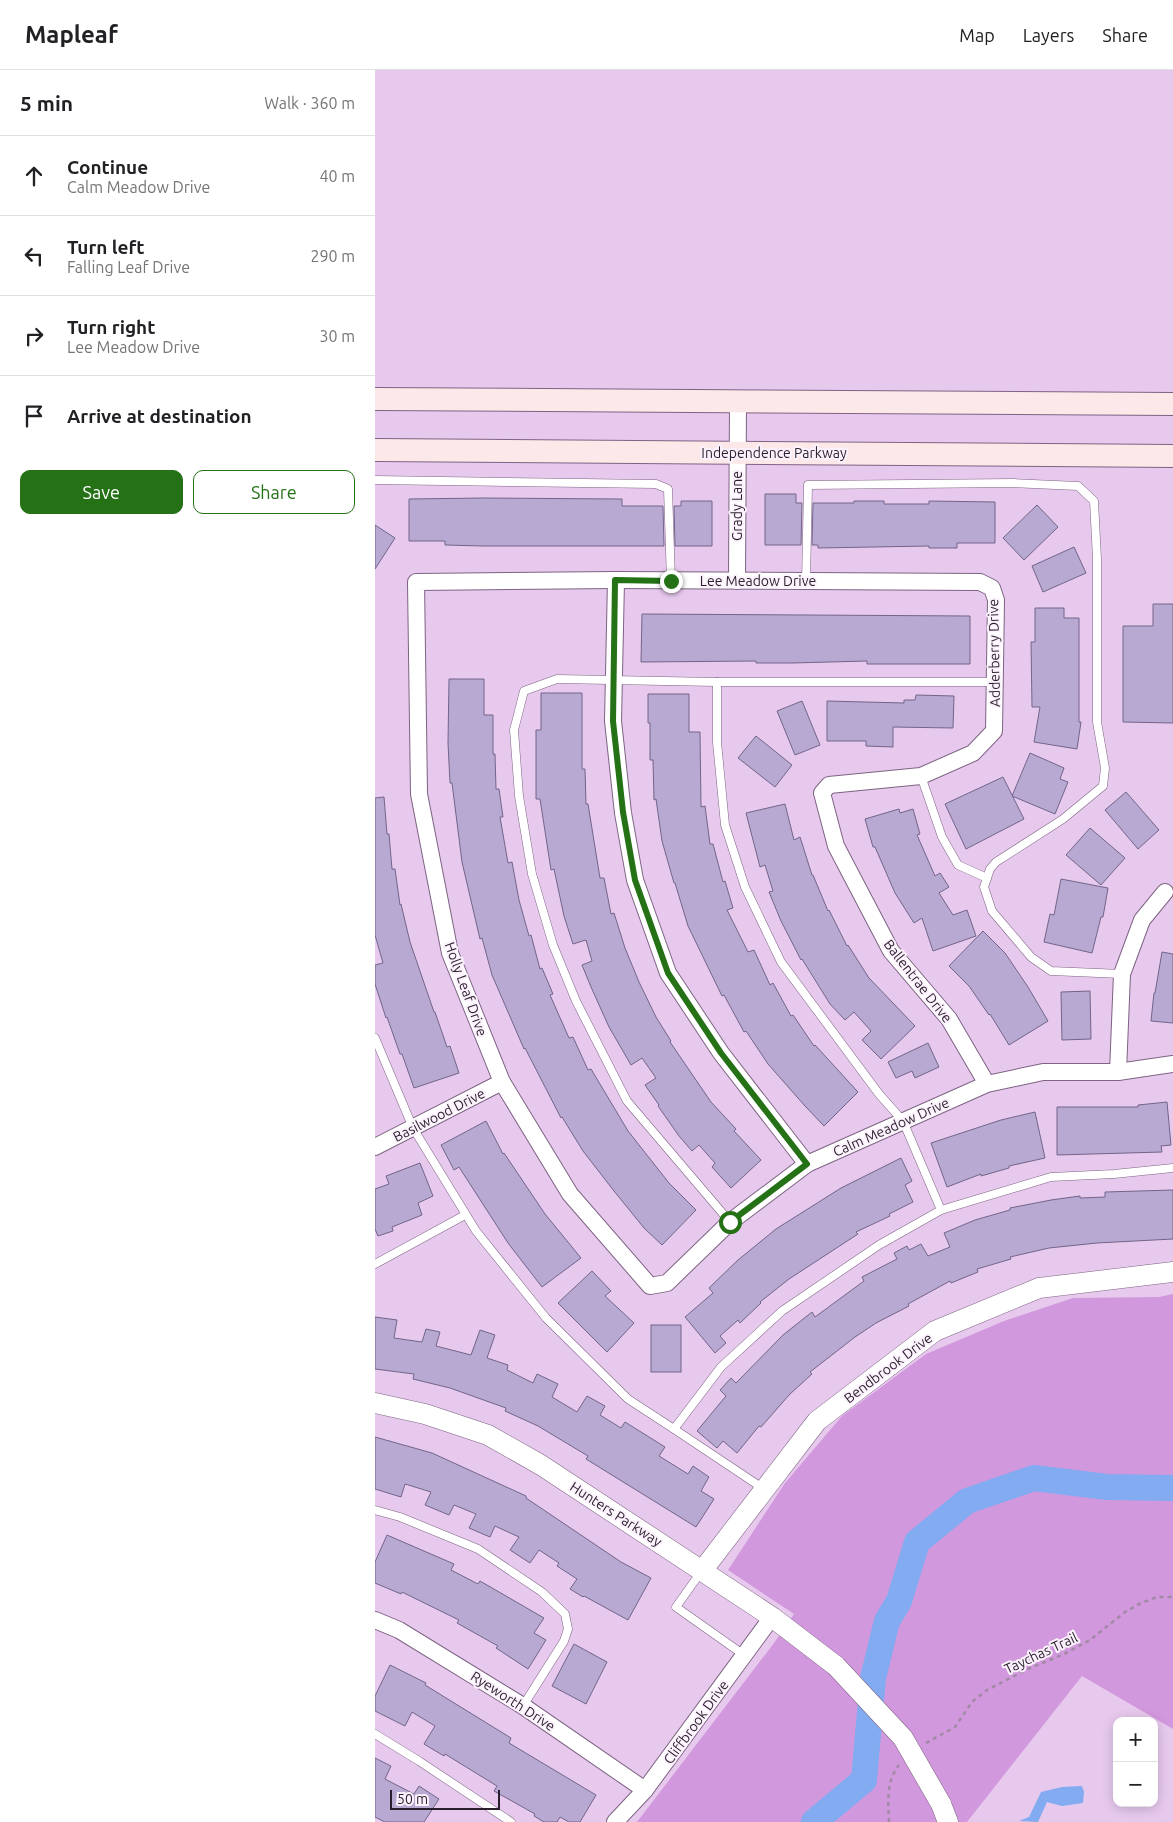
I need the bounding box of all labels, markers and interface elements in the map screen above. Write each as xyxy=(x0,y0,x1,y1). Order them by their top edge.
text: Mapleaf xyxy=(25,21,118,48)
text: Map xyxy=(959,25,995,45)
text: Layers xyxy=(1023,25,1074,45)
text: Share xyxy=(1102,25,1148,45)
text: 5 min xyxy=(20,91,73,115)
text: Walk · 360 m xyxy=(264,94,355,112)
text: Continue xyxy=(67,156,148,178)
icon: ahead xyxy=(20,162,48,190)
text: 40 m xyxy=(319,167,355,185)
text: Calm Meadow Drive xyxy=(67,178,210,196)
text: Turn left xyxy=(67,236,145,258)
icon: left xyxy=(20,242,48,270)
text: 290 m xyxy=(310,247,355,265)
text: Falling Leaf Drive xyxy=(67,258,190,276)
text: Turn right xyxy=(67,316,155,338)
icon: right xyxy=(20,322,48,350)
text: 30 m xyxy=(319,327,355,345)
text: Lee Meadow Drive xyxy=(67,338,200,356)
icon: arrive xyxy=(20,402,48,430)
text: Arrive at destination xyxy=(67,405,252,427)
street label: Independence Parkway xyxy=(701,445,847,461)
button: Save xyxy=(20,470,183,514)
button: Share xyxy=(193,470,355,514)
street label: Grady Lane xyxy=(729,471,745,541)
route end xyxy=(660,570,683,593)
street label: Lee Meadow Drive xyxy=(700,573,816,589)
street label: Adderberry Drive xyxy=(985,599,1003,707)
street label: Ballentrae Drive xyxy=(881,936,955,1026)
street label: Holly Leaf Drive xyxy=(442,940,490,1038)
street label: Basilwood Drive xyxy=(390,1085,488,1145)
street label: Calm Meadow Drive xyxy=(830,1094,952,1160)
route start xyxy=(719,1211,742,1234)
street label: Bendbrook Drive xyxy=(841,1330,935,1406)
street label: Hunters Parkway xyxy=(567,1478,665,1550)
street label: Taychas Trail xyxy=(1002,1629,1080,1677)
street label: Ryeworth Drive xyxy=(468,1668,558,1734)
street label: Cliffbrook Drive xyxy=(660,1677,732,1767)
map controls xyxy=(1113,1717,1158,1807)
button: + xyxy=(1113,1717,1158,1762)
button: − xyxy=(1113,1762,1158,1807)
scale bar xyxy=(390,1787,500,1810)
text: 50 m xyxy=(397,1791,428,1807)

